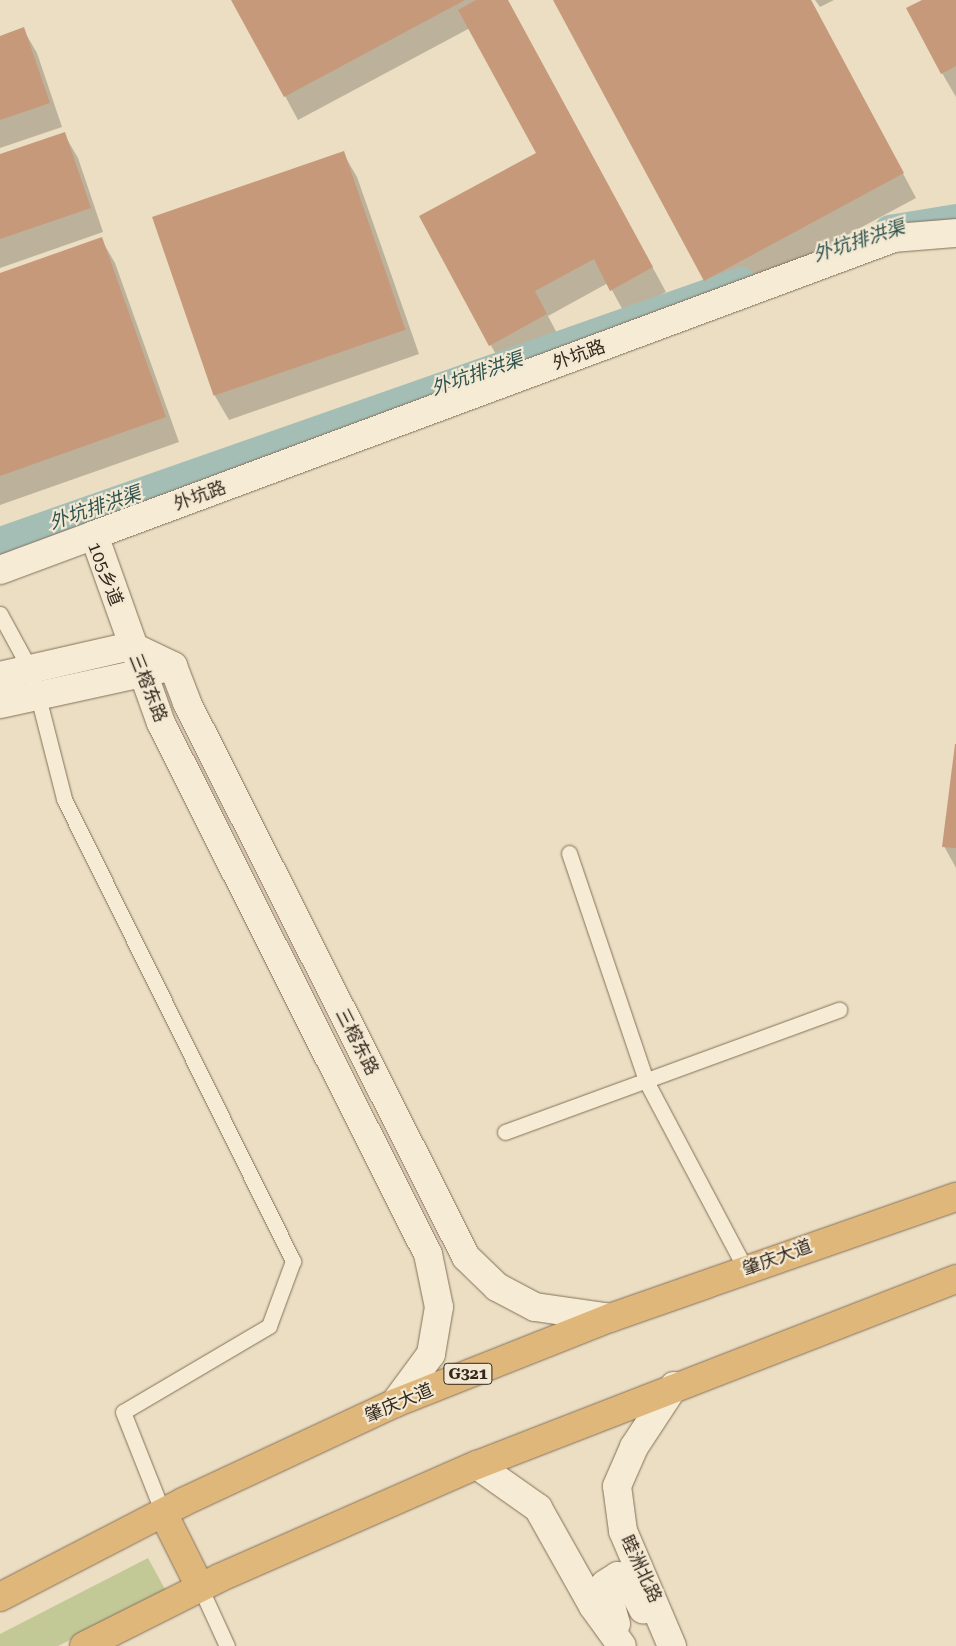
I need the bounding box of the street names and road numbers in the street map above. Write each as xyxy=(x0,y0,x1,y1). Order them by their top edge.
street label: 外坑路 xyxy=(550,336,608,374)
street label: 外坑路 xyxy=(171,477,229,515)
street label: 105乡道 xyxy=(83,539,127,609)
street label: 三榕东路 xyxy=(125,651,171,725)
street label: 三榕东路 xyxy=(331,1005,383,1079)
street label: 肇庆大道 xyxy=(739,1236,815,1280)
road number: G321 xyxy=(443,1360,493,1388)
street label: 肇庆大道 xyxy=(362,1379,436,1427)
street label: 睦洲北路 xyxy=(616,1532,666,1606)

